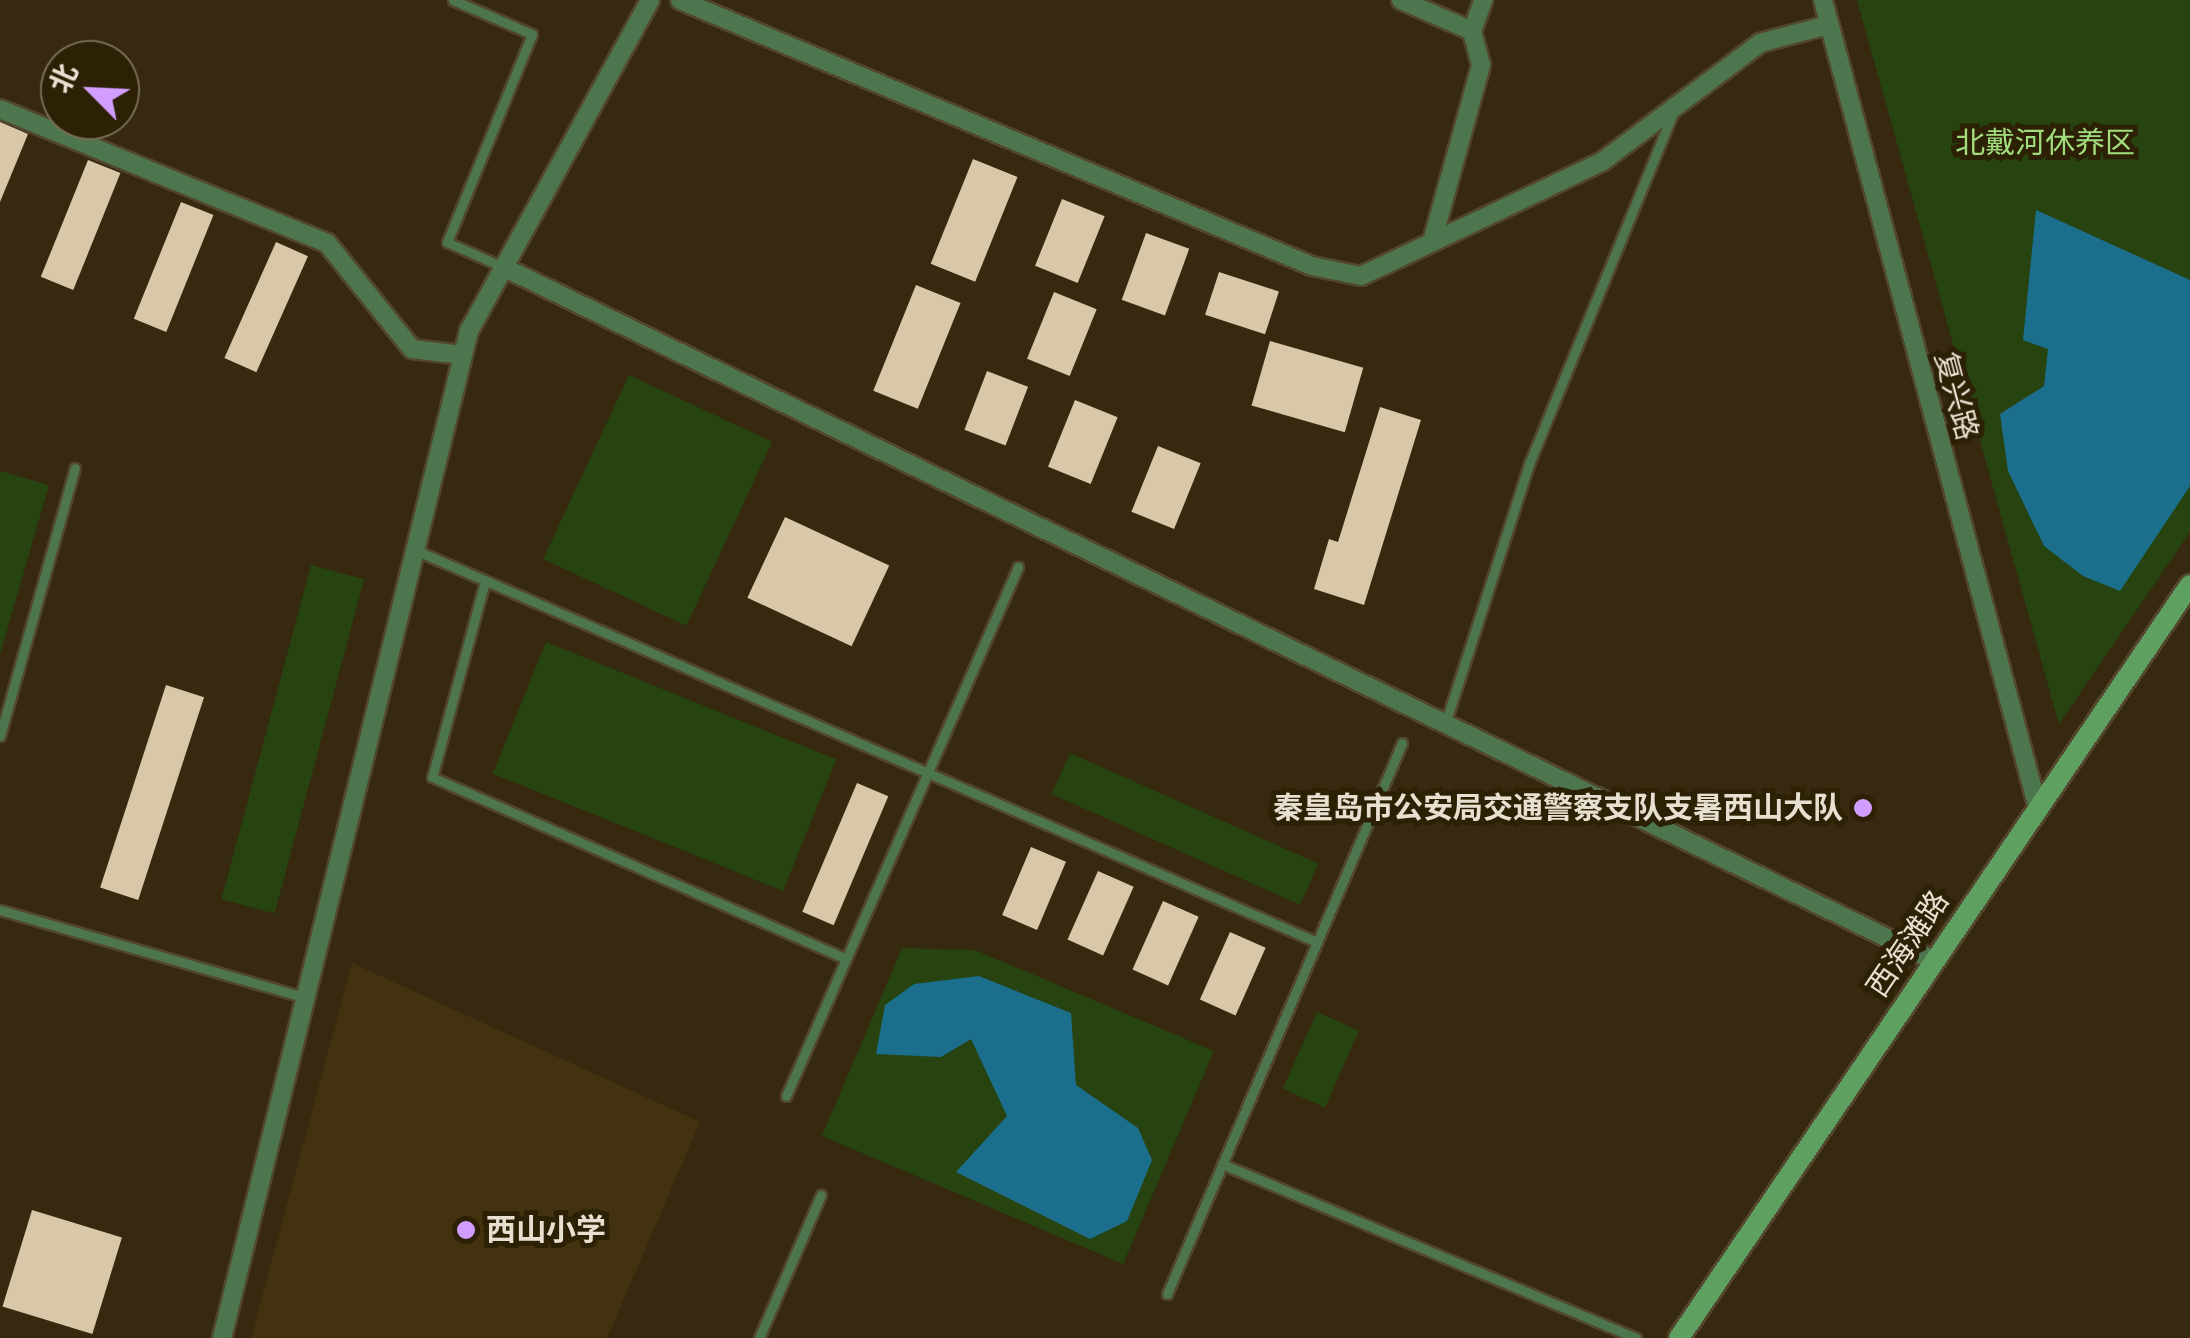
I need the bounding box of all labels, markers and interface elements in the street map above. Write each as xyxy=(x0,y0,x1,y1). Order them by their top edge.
north arrow xyxy=(40,40,140,140)
text: 北 xyxy=(41,58,87,99)
park label: 北戴河休养区 xyxy=(1955,125,2135,161)
street label: 复兴路 xyxy=(1927,348,1985,444)
place label: 秦皇岛市公安局交通警察支队支暑西山大队 xyxy=(1273,790,1843,826)
marker: 秦皇岛市公安局交通警察支队支暑西山大队 xyxy=(1852,797,1874,819)
street label: 西海滩路 xyxy=(1860,884,1956,1004)
place label: 西山小学 xyxy=(486,1212,606,1248)
marker: 西山小学 xyxy=(455,1219,477,1241)

